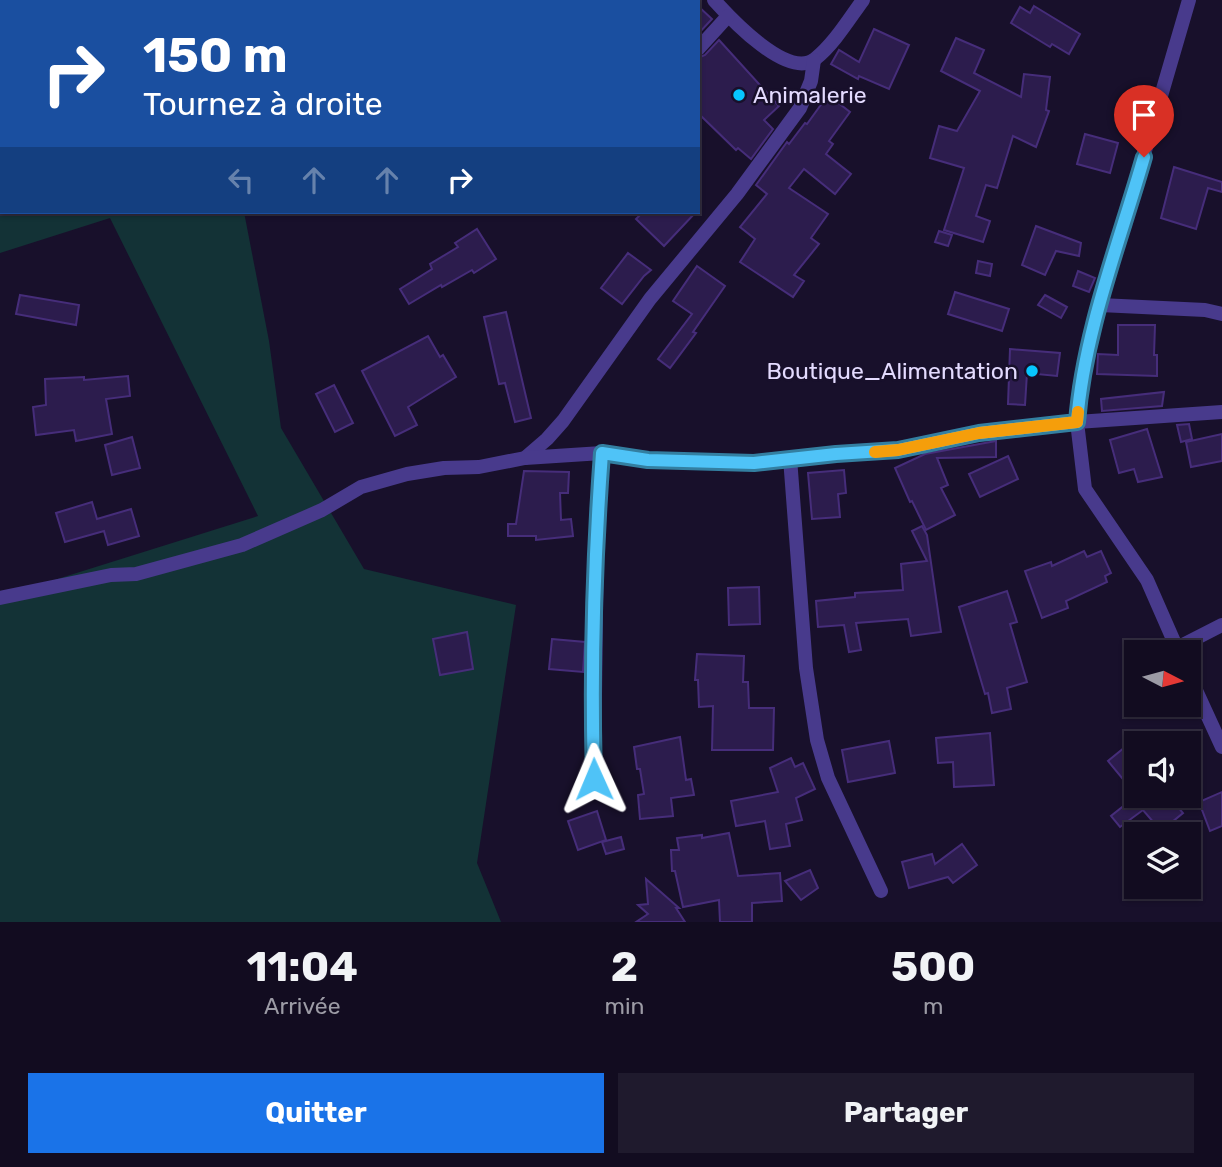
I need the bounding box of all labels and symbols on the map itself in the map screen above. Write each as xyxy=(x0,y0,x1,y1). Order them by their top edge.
place label: Animalerie xyxy=(753,81,867,109)
pin xyxy=(1114,85,1174,157)
marker: Animalerie xyxy=(731,87,747,103)
place label: Boutique_Alimentation xyxy=(766,357,1018,385)
marker: Boutique_Alimentation xyxy=(1024,363,1040,379)
north arrow xyxy=(1124,640,1200,718)
position arrow xyxy=(557,742,631,816)

